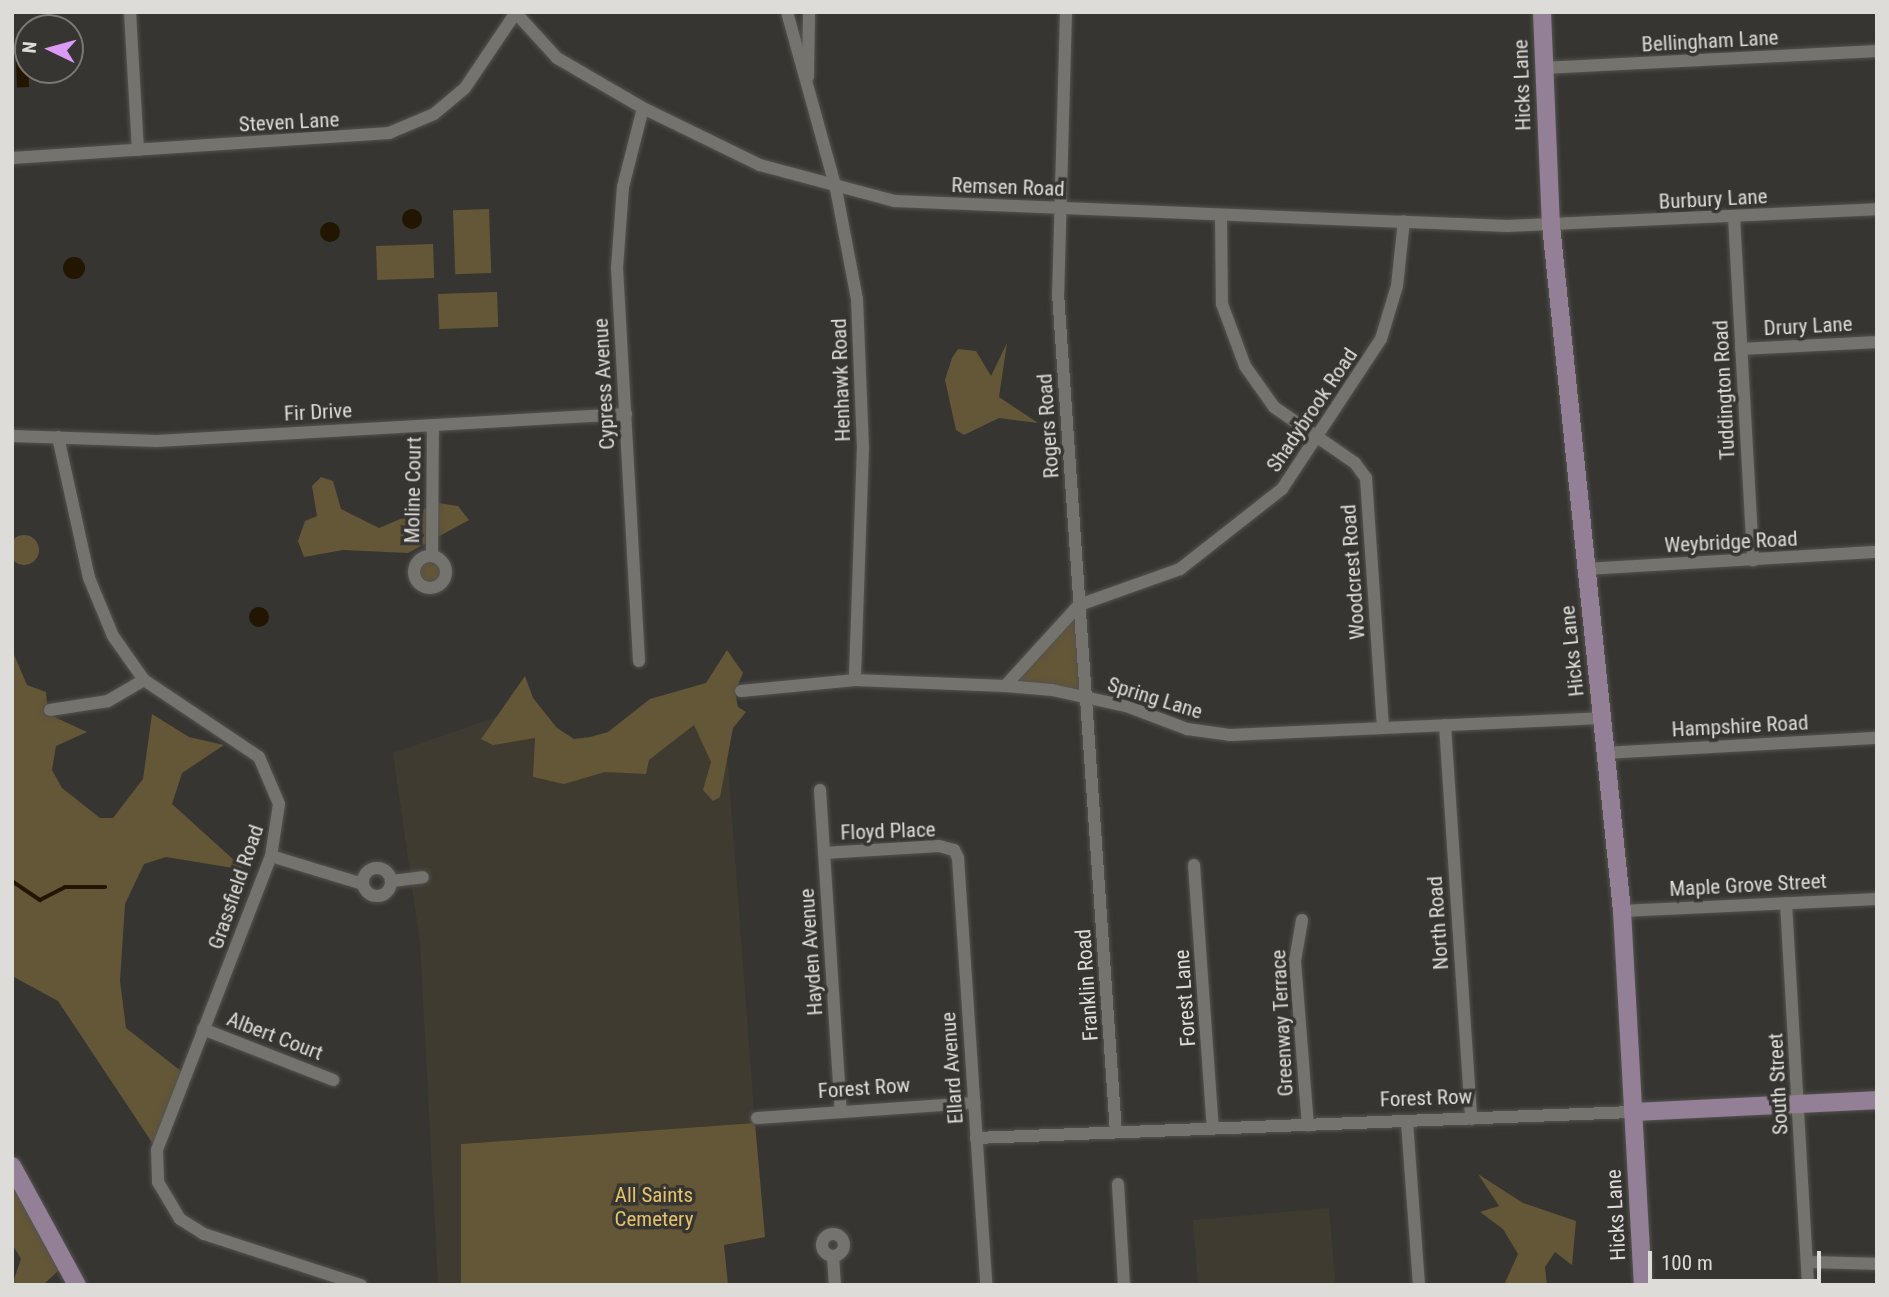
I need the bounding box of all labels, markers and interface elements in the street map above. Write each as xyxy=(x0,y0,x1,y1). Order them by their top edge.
north arrow xyxy=(14,14,84,84)
street label: Bellingham Lane xyxy=(1641,25,1779,57)
street label: Hicks Lane xyxy=(1508,39,1536,131)
text: N xyxy=(18,41,42,54)
street label: Steven Lane xyxy=(238,107,340,137)
street label: Remsen Road xyxy=(951,172,1065,202)
street label: Burbury Lane xyxy=(1658,184,1768,214)
street label: Drury Lane xyxy=(1763,311,1853,341)
street label: Cypress Avenue xyxy=(588,318,620,450)
street label: Henhawk Road xyxy=(826,318,856,442)
street label: Tuddington Road xyxy=(1708,319,1740,461)
street label: Shadybrook Road xyxy=(1261,343,1363,477)
street label: Rogers Road xyxy=(1032,373,1064,479)
street label: Fir Drive xyxy=(283,398,353,426)
street label: Moline Court xyxy=(399,436,427,544)
street label: Woodcrest Road xyxy=(1336,503,1370,641)
street label: Weybridge Road xyxy=(1664,526,1798,558)
street label: Hicks Lane xyxy=(1555,604,1589,698)
street label: Spring Lane xyxy=(1105,672,1205,724)
street label: Hampshire Road xyxy=(1671,710,1809,742)
street label: Floyd Place xyxy=(840,817,936,845)
street label: Grassfield Road xyxy=(203,821,269,953)
street label: Maple Grove Street xyxy=(1669,868,1827,902)
street label: North Road xyxy=(1422,875,1454,971)
street label: Hayden Avenue xyxy=(794,888,828,1016)
street label: Franklin Road xyxy=(1071,928,1103,1042)
street label: Forest Lane xyxy=(1169,949,1201,1047)
street label: Greenway Terrace xyxy=(1266,949,1298,1097)
street label: Albert Court xyxy=(223,1006,327,1066)
street label: Ellard Avenue xyxy=(936,1011,968,1125)
street label: South Street xyxy=(1763,1032,1793,1136)
street label: Forest Row xyxy=(817,1072,911,1104)
street label: Forest Row xyxy=(1379,1084,1473,1112)
street label: Hicks Lane xyxy=(1601,1169,1631,1261)
park label: All Saints Cemetery xyxy=(615,1182,693,1232)
scale bar xyxy=(1651,1238,1824,1282)
text: 100 m xyxy=(1661,1251,1713,1275)

